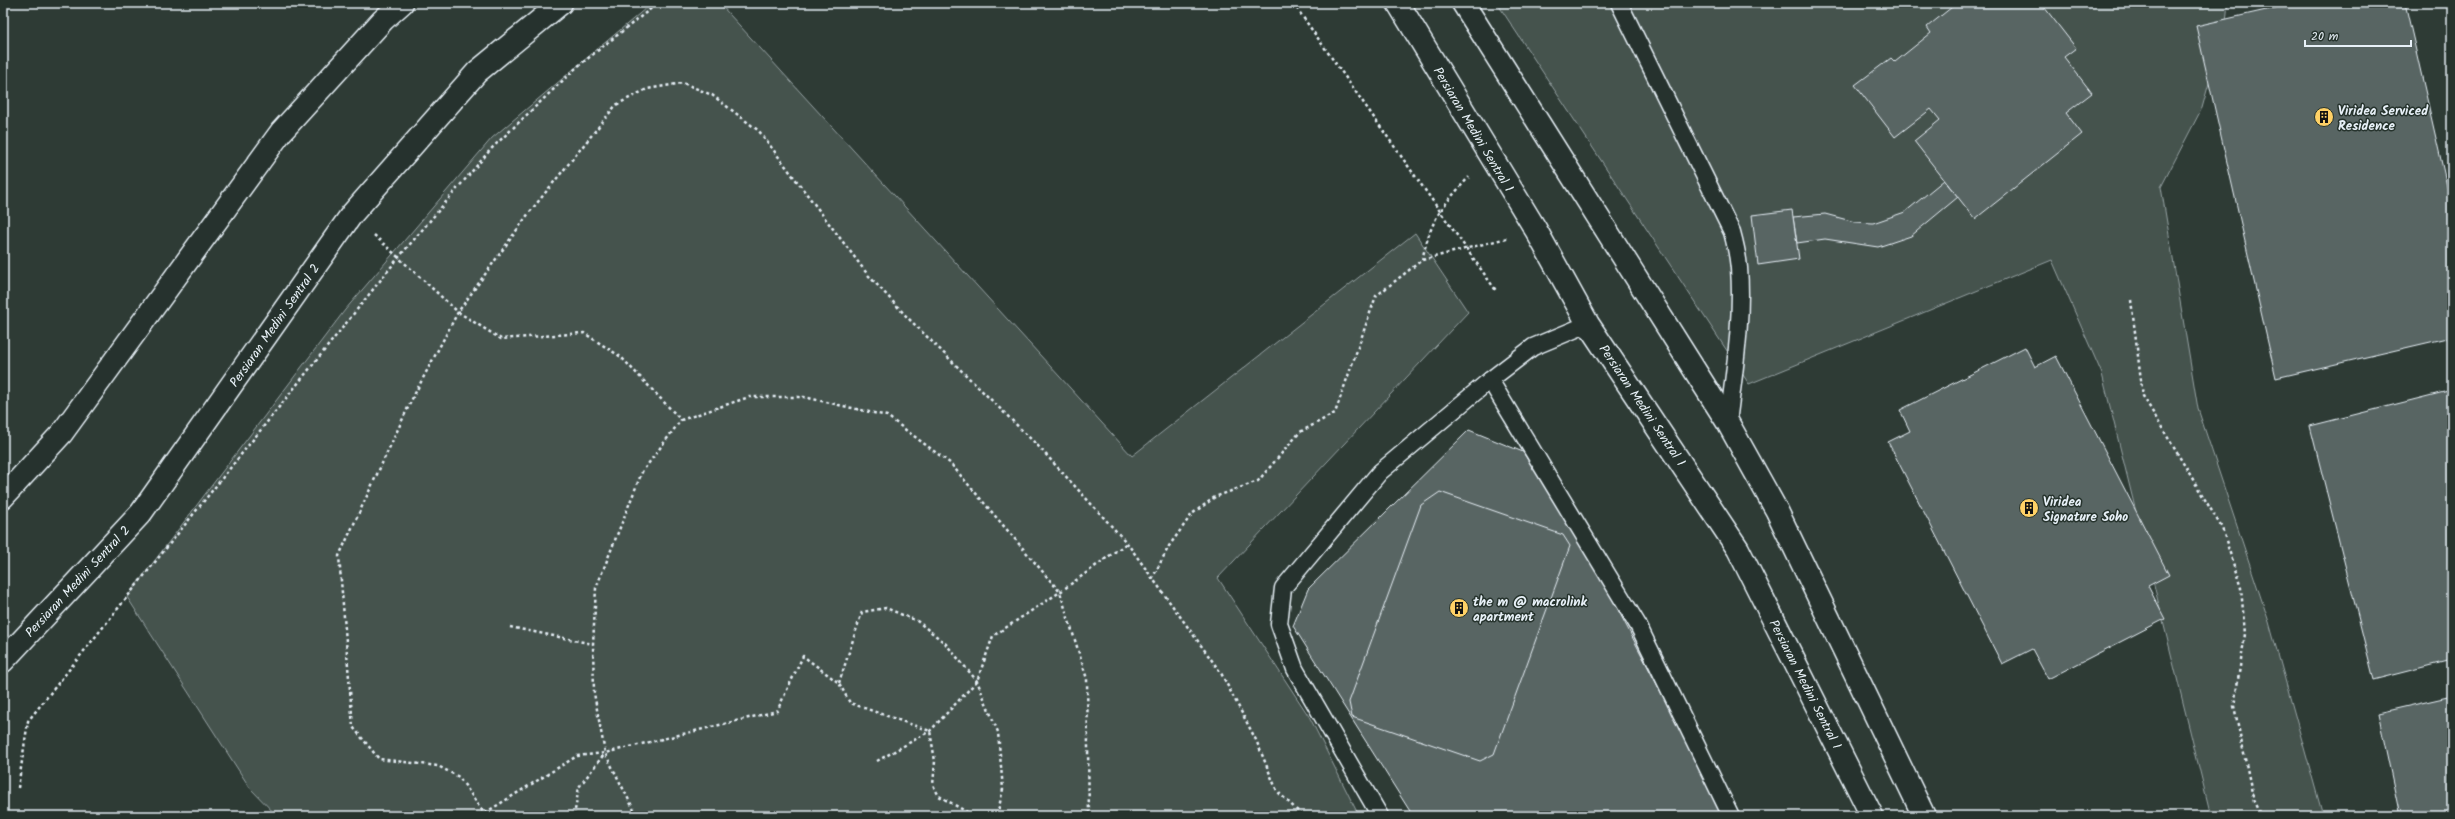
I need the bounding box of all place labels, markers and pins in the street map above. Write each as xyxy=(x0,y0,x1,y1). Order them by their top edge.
place label: Viridea Serviced Residence xyxy=(2338,101,2429,137)
building icon: Viridea Serviced Residence xyxy=(2313,106,2335,128)
place label: Viridea Signature Soho xyxy=(2043,492,2128,528)
building icon: Viridea Signature Soho xyxy=(2018,497,2040,519)
place label: the m @ macrolink apartment xyxy=(1473,592,1588,628)
building icon: the m @ macrolink apartment xyxy=(1448,597,1470,619)

